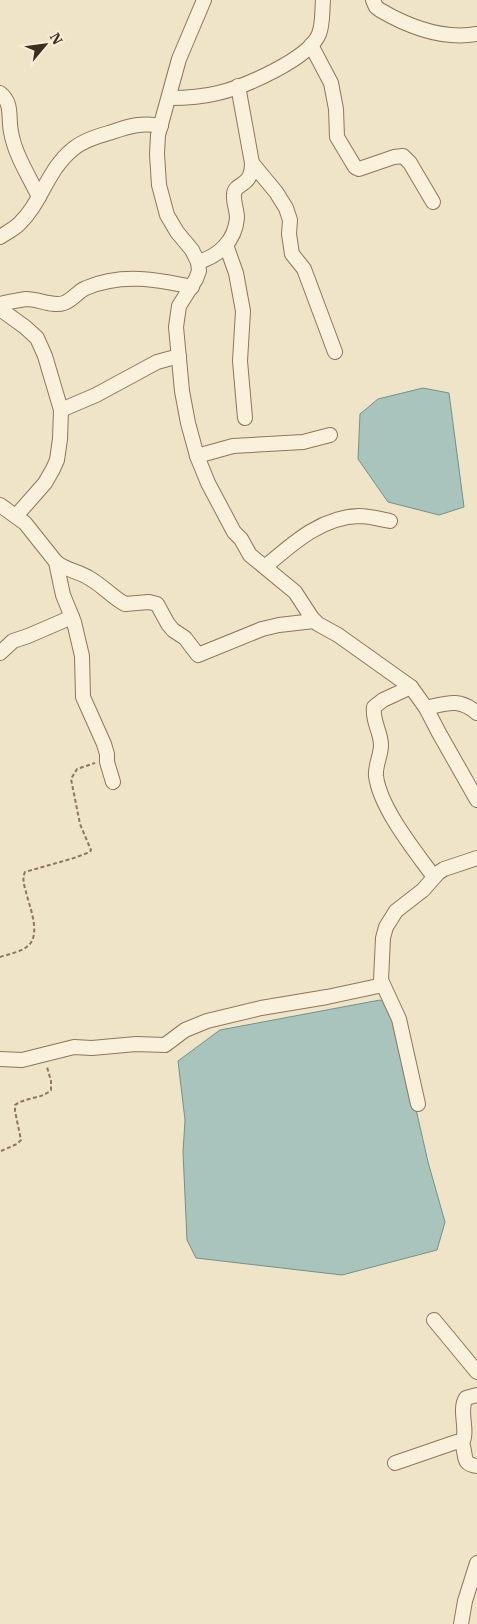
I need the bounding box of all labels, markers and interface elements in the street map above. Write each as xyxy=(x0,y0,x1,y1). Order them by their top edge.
north arrow xyxy=(20,20,70,70)
text: N xyxy=(46,29,67,48)

